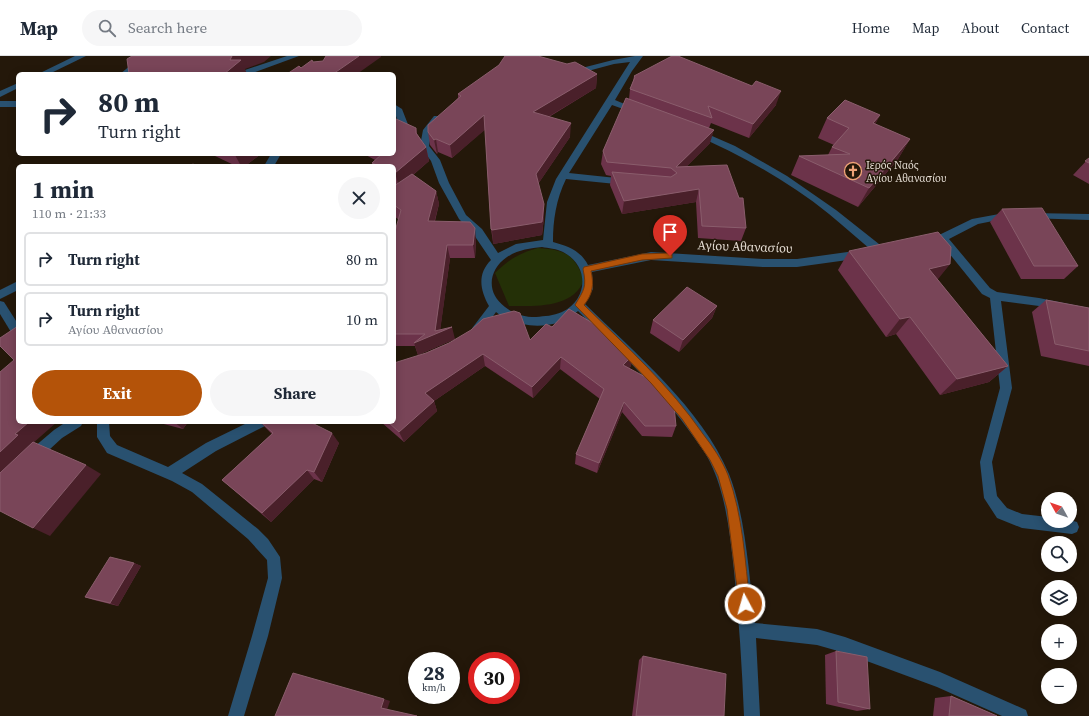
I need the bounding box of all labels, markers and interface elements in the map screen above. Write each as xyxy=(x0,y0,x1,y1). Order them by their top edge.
search box xyxy=(82,10,362,46)
text: Map xyxy=(20,15,58,41)
icon: search xyxy=(96,17,118,39)
text: Search here xyxy=(128,17,207,38)
text: Home xyxy=(852,18,890,38)
text: Map xyxy=(912,18,939,38)
text: About xyxy=(961,18,999,38)
text: Contact xyxy=(1021,18,1069,38)
text: 80 m xyxy=(98,83,160,121)
icon: right xyxy=(32,88,84,140)
text: Turn right xyxy=(98,119,180,144)
place label: Ιερός Ναός Αγίου Αθανασίου xyxy=(866,158,947,186)
church icon: Ιερός Ναός Αγίου Αθανασίου xyxy=(843,161,863,181)
text: 1 min xyxy=(32,173,94,206)
button: close xyxy=(338,177,380,219)
text: 110 m · 21:33 xyxy=(32,205,106,222)
pin xyxy=(653,215,687,256)
icon: arrive xyxy=(659,221,681,243)
street label: Αγίου Αθανασίου xyxy=(697,236,793,257)
icon: right xyxy=(34,248,56,270)
text: Turn right xyxy=(68,249,140,270)
text: 80 m xyxy=(346,249,378,270)
text: Turn right xyxy=(68,300,140,321)
icon: right xyxy=(34,308,56,330)
text: 10 m xyxy=(346,309,378,330)
text: Αγίου Αθανασίου xyxy=(68,321,163,338)
button: Exit xyxy=(32,370,202,416)
button: Share xyxy=(210,370,380,416)
north arrow xyxy=(1041,492,1077,528)
map controls xyxy=(1041,492,1077,704)
button: search xyxy=(1041,536,1077,572)
button: layers xyxy=(1041,580,1077,616)
position arrow xyxy=(724,583,766,625)
button: + xyxy=(1041,624,1077,660)
speed limit sign: 30 xyxy=(468,652,520,704)
text: 28 xyxy=(423,659,445,687)
button: − xyxy=(1041,668,1077,704)
text: km/h xyxy=(422,681,446,694)

